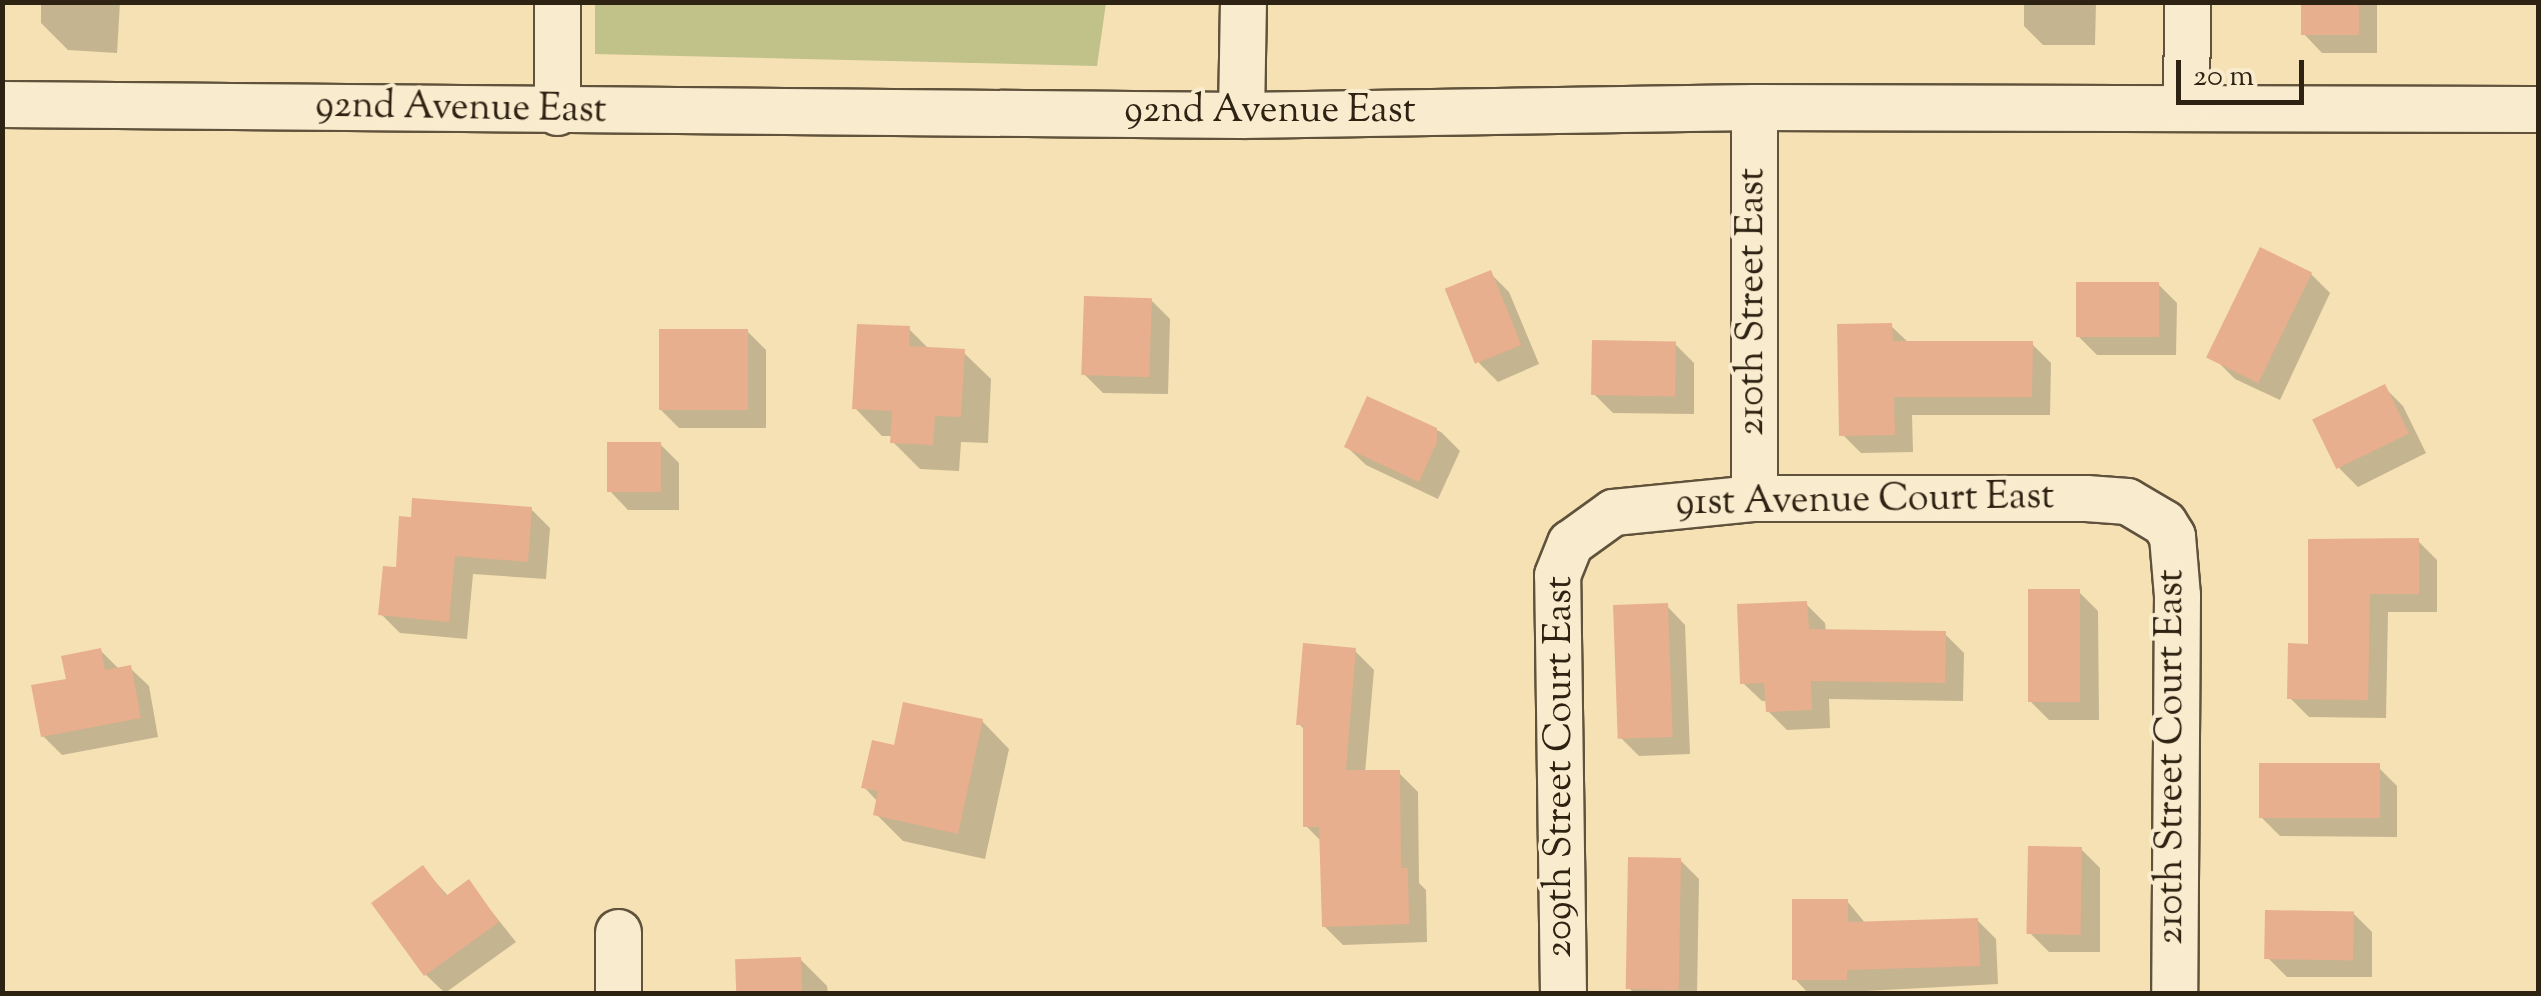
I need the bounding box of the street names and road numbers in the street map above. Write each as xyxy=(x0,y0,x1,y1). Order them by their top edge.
street label: 92nd Avenue East xyxy=(315,85,607,135)
street label: 92nd Avenue East xyxy=(1124,90,1416,136)
street label: 210th Street East xyxy=(1731,168,1777,436)
street label: 91st Avenue Court East xyxy=(1675,476,2055,528)
street label: 210th Street Court East xyxy=(2150,569,2196,945)
street label: 209th Street Court East xyxy=(1539,576,1585,958)

